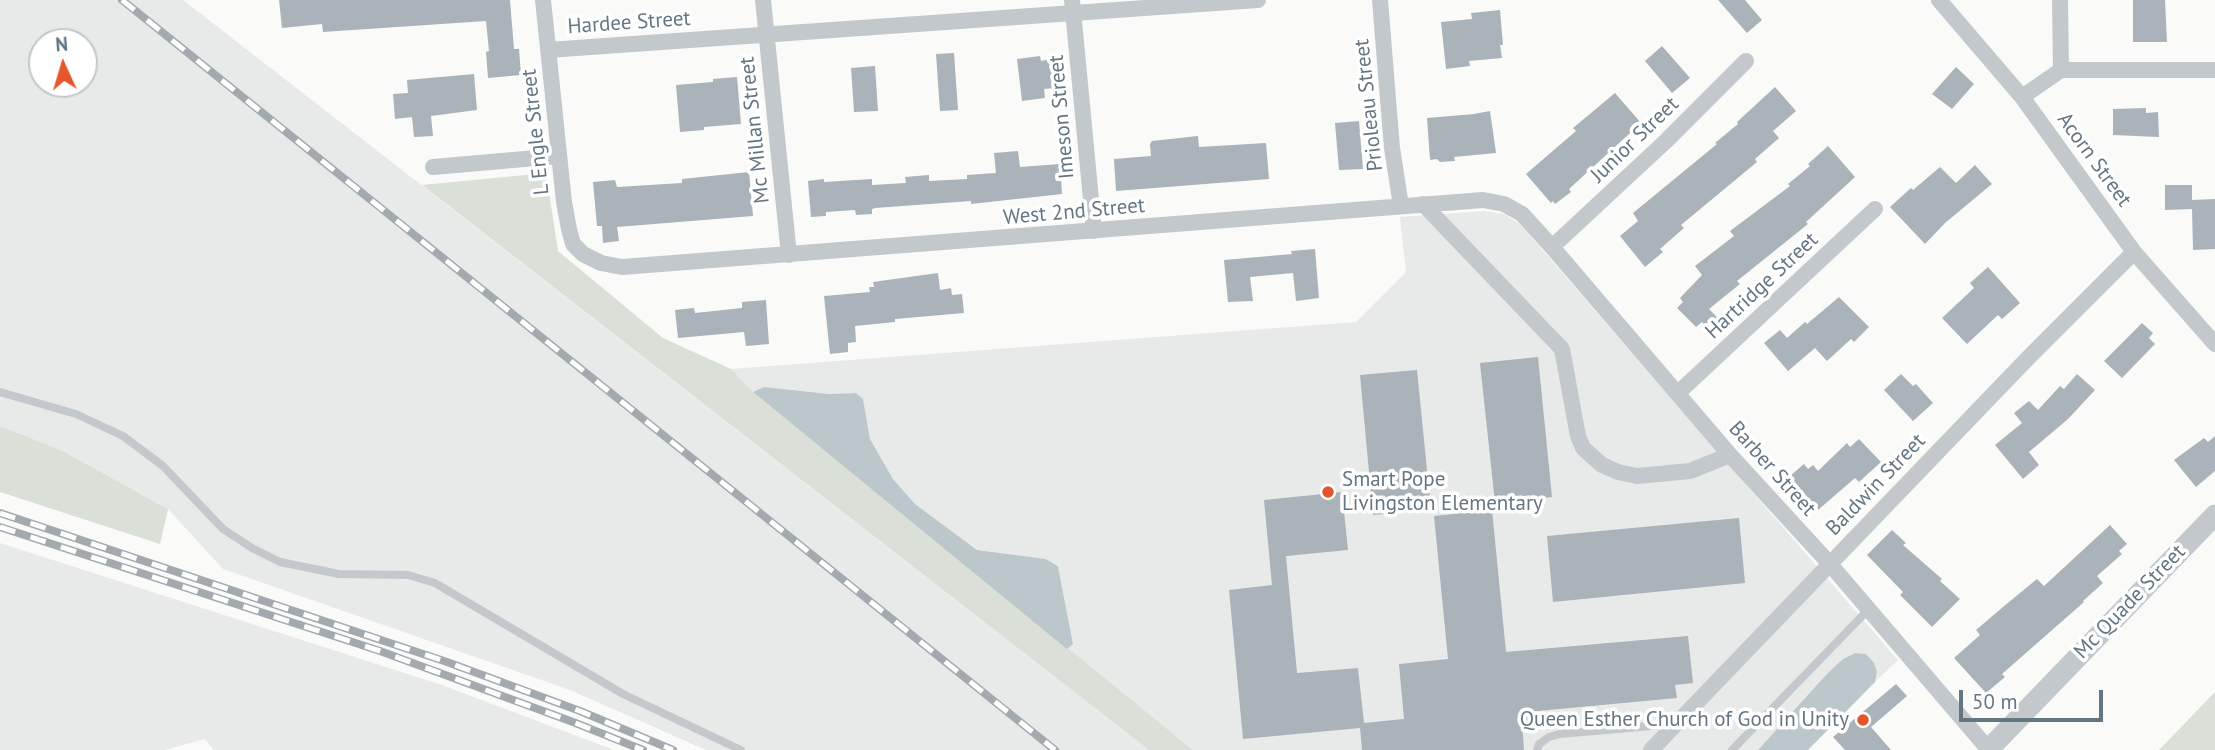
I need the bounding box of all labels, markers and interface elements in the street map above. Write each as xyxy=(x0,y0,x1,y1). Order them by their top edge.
street label: Hardee Street xyxy=(567,6,691,40)
north arrow xyxy=(28,28,98,98)
text: N xyxy=(55,32,69,56)
street label: Prioleau Street xyxy=(1350,38,1388,172)
street label: Imeson Street xyxy=(1044,54,1080,180)
street label: Mc Millan Street xyxy=(735,55,775,205)
street label: L Engle Street xyxy=(517,68,555,196)
street label: Junior Street xyxy=(1586,92,1684,188)
street label: Acorn Street xyxy=(2051,108,2137,212)
street label: West 2nd Street xyxy=(1002,193,1146,231)
street label: Hartridge Street xyxy=(1701,227,1823,345)
street label: Barber Street xyxy=(1723,417,1821,521)
street label: Baldwin Street xyxy=(1821,429,1931,541)
place label: Smart Pope Livingston Elementary xyxy=(1342,467,1543,517)
marker: Smart Pope Livingston Elementary xyxy=(1320,484,1336,500)
street label: Mc Quade Street xyxy=(2069,540,2191,664)
scale bar xyxy=(1963,676,2106,720)
text: 50 m xyxy=(1972,688,2018,715)
place label: Queen Esther Church of God in Unity xyxy=(1520,707,1849,733)
marker: Queen Esther Church of God in Unity xyxy=(1855,712,1871,728)

